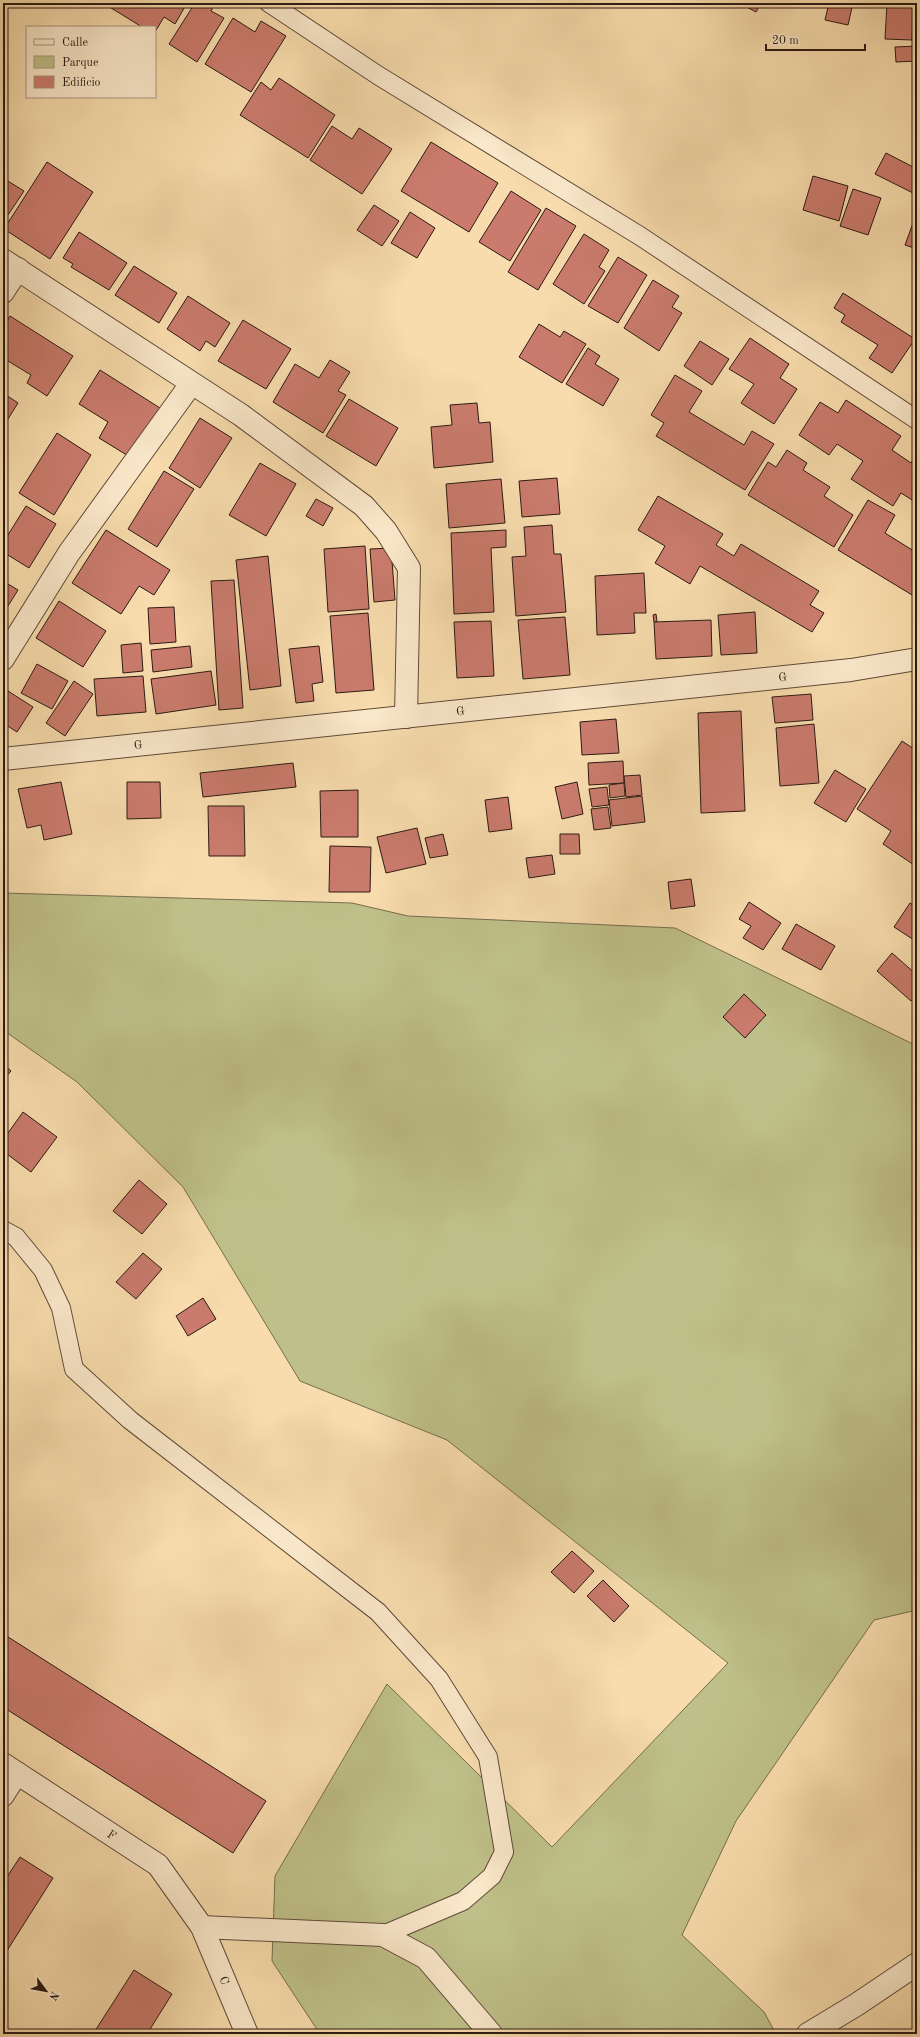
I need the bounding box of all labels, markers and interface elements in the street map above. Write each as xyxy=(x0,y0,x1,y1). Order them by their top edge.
legend xyxy=(26,26,156,98)
scale bar xyxy=(766,26,865,52)
text: 20 m xyxy=(772,35,799,47)
text: Calle xyxy=(62,37,88,49)
text: Parque xyxy=(62,57,99,69)
text: Edificio xyxy=(62,77,101,89)
street label: G xyxy=(778,672,788,685)
street label: G xyxy=(456,706,466,718)
street label: G xyxy=(133,739,144,752)
street label: F xyxy=(105,1829,118,1843)
north arrow xyxy=(26,1971,66,2011)
street label: C xyxy=(216,1975,231,1987)
text: N xyxy=(46,1989,60,2002)

